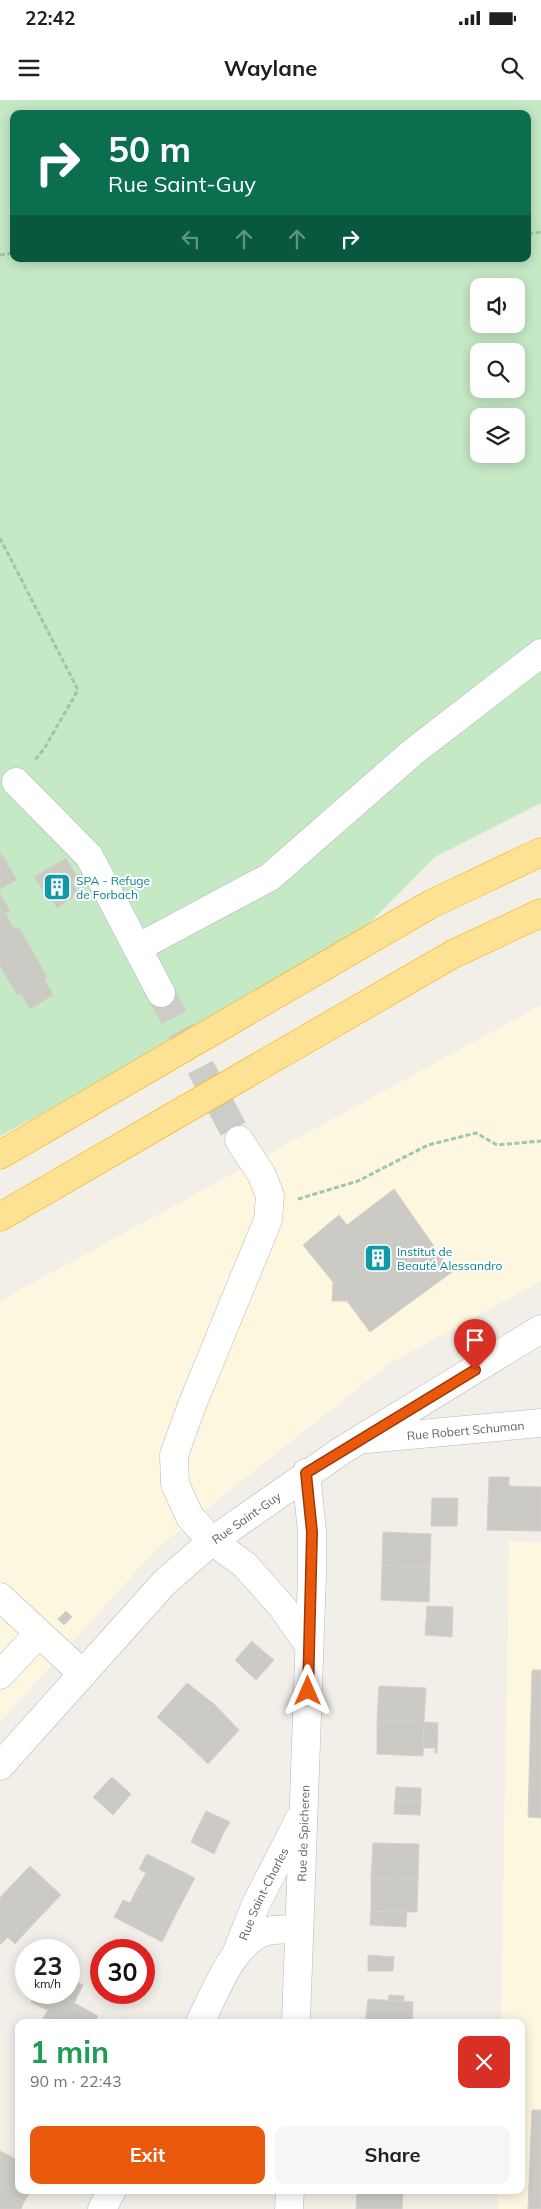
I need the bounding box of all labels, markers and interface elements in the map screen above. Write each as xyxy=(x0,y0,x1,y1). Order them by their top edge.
text: 22:42 xyxy=(25,6,75,30)
icon: menu xyxy=(15,54,43,82)
text: Waylane xyxy=(224,54,317,82)
icon: search xyxy=(498,54,526,82)
text: 50 m xyxy=(108,127,191,171)
icon: right xyxy=(25,130,90,195)
text: Rue Saint-Guy xyxy=(108,170,256,198)
icon: left xyxy=(177,225,205,253)
icon: ahead xyxy=(230,225,258,253)
icon: ahead xyxy=(283,225,311,253)
icon: right xyxy=(336,225,364,253)
map controls xyxy=(470,278,525,463)
button: sound xyxy=(470,278,525,333)
button: search xyxy=(470,343,525,398)
button: layers xyxy=(470,408,525,463)
building icon: SPA - Refuge de Forbach xyxy=(42,872,72,902)
place label: SPA - Refuge de Forbach xyxy=(76,873,150,902)
building icon: Institut de Beauté Alessandro xyxy=(363,1243,393,1273)
place label: Institut de Beauté Alessandro xyxy=(397,1244,502,1273)
pin xyxy=(454,1319,496,1370)
icon: arrive xyxy=(461,1326,489,1354)
street label: Rue Robert Schuman xyxy=(406,1417,525,1443)
street label: Rue Saint-Guy xyxy=(209,1488,284,1547)
position arrow xyxy=(281,1664,333,1716)
street label: Rue de Spicheren xyxy=(294,1785,312,1882)
street label: Rue Saint-Charles xyxy=(235,1845,291,1942)
speed limit sign: 30 xyxy=(90,1939,155,2004)
text: 23 xyxy=(32,1950,63,1981)
text: km/h xyxy=(34,1976,61,1991)
text: 1 min xyxy=(30,2033,109,2071)
button: close xyxy=(458,2036,510,2088)
text: 90 m · 22:43 xyxy=(30,2071,122,2091)
button: Exit xyxy=(30,2126,265,2184)
button: Share xyxy=(275,2126,510,2184)

